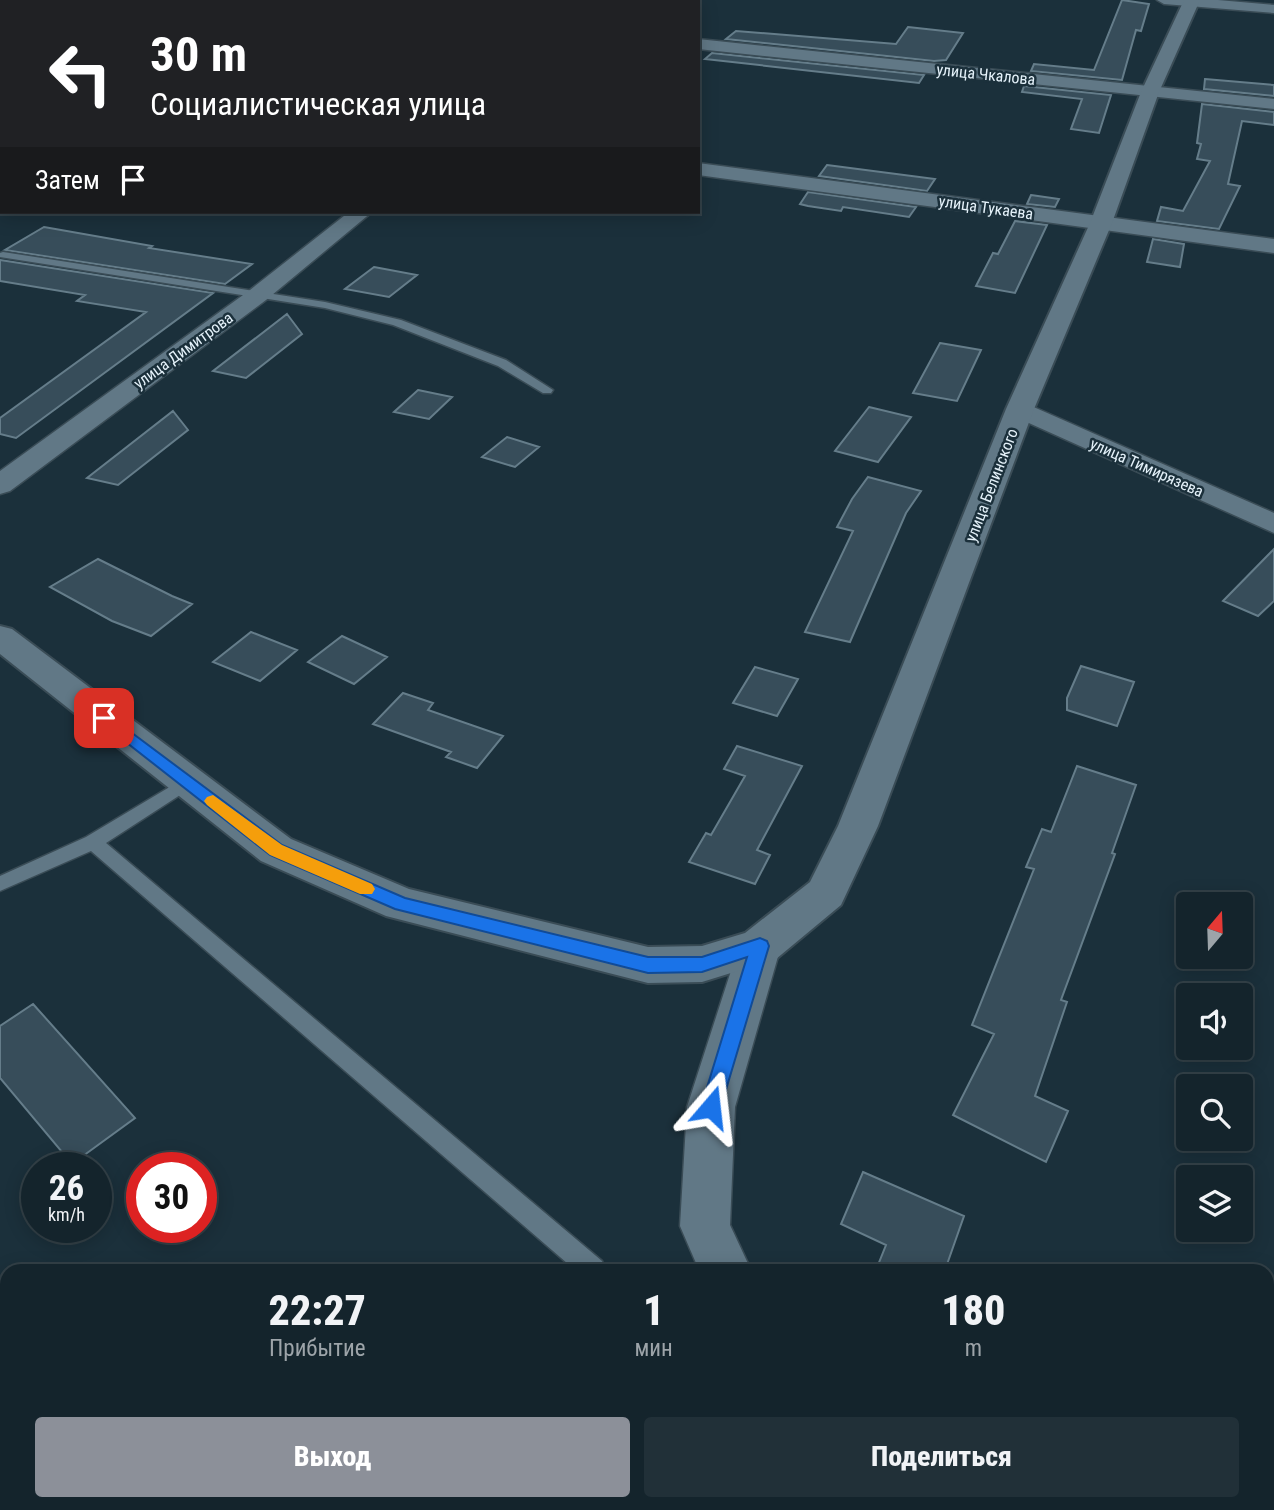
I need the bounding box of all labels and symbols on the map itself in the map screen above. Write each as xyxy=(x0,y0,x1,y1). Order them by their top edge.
street label: улица Чкалова xyxy=(936,60,1036,89)
street label: улица Тукаева xyxy=(938,191,1034,224)
street label: улица Димитрова xyxy=(130,308,237,393)
street label: улица Белинского xyxy=(961,426,1022,545)
street label: улица Тимирязева xyxy=(1087,434,1206,501)
pin xyxy=(74,688,134,748)
north arrow xyxy=(1176,892,1253,970)
position arrow xyxy=(674,1070,748,1144)
speed limit sign: 30 xyxy=(126,1152,217,1243)

